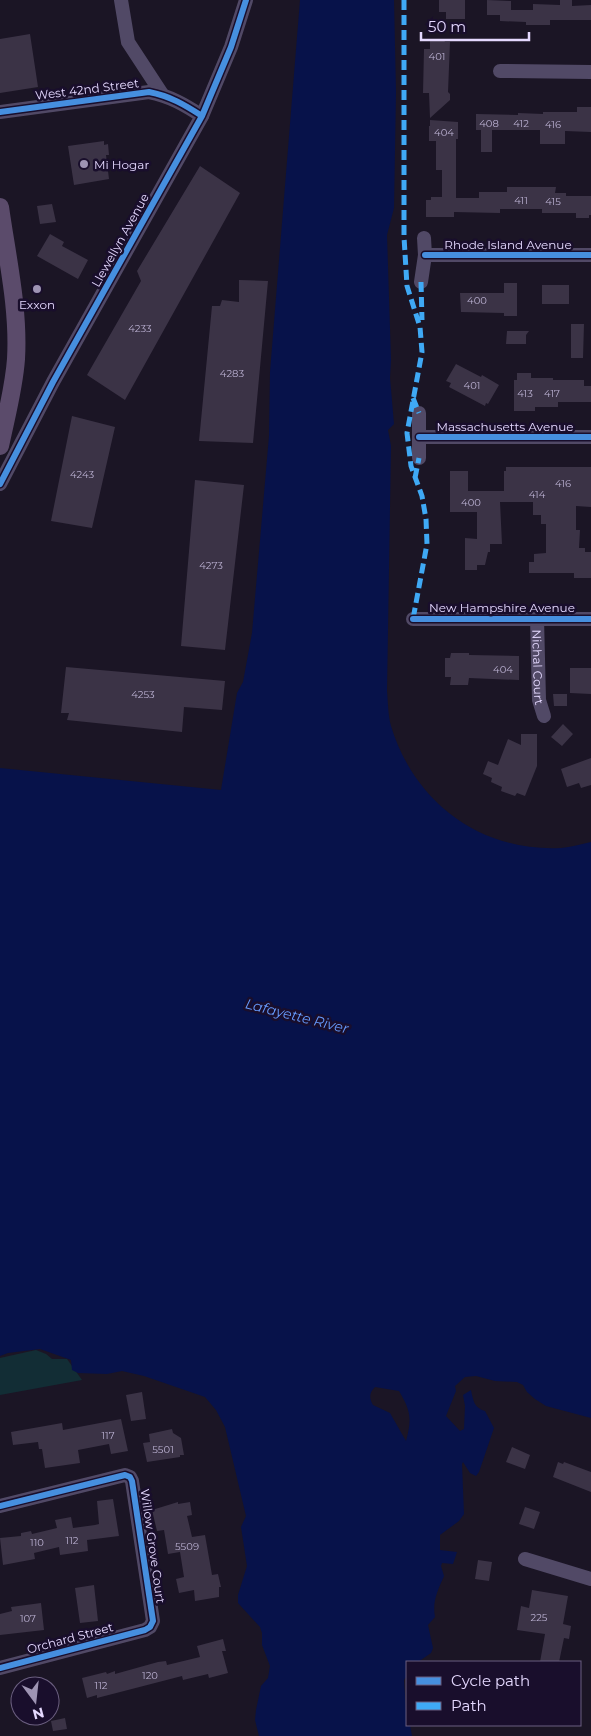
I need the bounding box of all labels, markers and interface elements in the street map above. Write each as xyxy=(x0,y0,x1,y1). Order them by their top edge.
scale bar xyxy=(421,10,528,42)
text: 50 m xyxy=(428,17,466,36)
house number: 401 xyxy=(429,50,445,63)
street label: West 42nd Street xyxy=(34,75,140,103)
house number: 408 xyxy=(479,117,499,130)
house number: 412 xyxy=(513,117,529,130)
house number: 416 xyxy=(545,118,561,131)
house number: 404 xyxy=(434,126,454,139)
place label: Mi Hogar xyxy=(94,157,149,172)
marker: Mi Hogar xyxy=(78,158,90,170)
street label: Llewellyn Avenue xyxy=(88,191,152,289)
house number: 411 xyxy=(514,194,528,207)
house number: 415 xyxy=(545,195,561,208)
street label: Rhode Island Avenue xyxy=(444,237,572,252)
marker: Exxon xyxy=(31,283,43,295)
house number: 400 xyxy=(467,294,487,307)
place label: Exxon xyxy=(19,297,55,312)
house number: 4233 xyxy=(128,322,152,335)
house number: 4283 xyxy=(220,367,244,380)
house number: 401 xyxy=(464,379,480,392)
house number: 413 xyxy=(517,387,533,400)
house number: 417 xyxy=(544,387,560,400)
street label: Massachusetts Avenue xyxy=(436,419,574,434)
house number: 4243 xyxy=(70,468,94,481)
house number: 416 xyxy=(555,477,571,490)
house number: 414 xyxy=(529,488,546,501)
house number: 400 xyxy=(461,496,481,509)
house number: 4273 xyxy=(199,559,223,572)
street label: New Hampshire Avenue xyxy=(429,600,575,615)
street label: Nichal Court xyxy=(530,629,548,707)
house number: 404 xyxy=(493,663,513,676)
house number: 4253 xyxy=(131,688,155,701)
water label: Lafayette River xyxy=(243,994,351,1038)
house number: 117 xyxy=(101,1429,115,1442)
house number: 5501 xyxy=(152,1443,174,1456)
street label: Willow Grove Court xyxy=(138,1488,168,1604)
house number: 112 xyxy=(66,1534,79,1547)
house number: 110 xyxy=(30,1536,44,1549)
house number: 5509 xyxy=(175,1540,199,1553)
house number: 225 xyxy=(530,1611,548,1624)
house number: 107 xyxy=(20,1612,36,1625)
street label: Orchard Street xyxy=(25,1619,115,1657)
legend xyxy=(406,1661,581,1726)
house number: 120 xyxy=(142,1669,158,1682)
text: Cycle path xyxy=(451,1671,530,1690)
north arrow xyxy=(10,1676,60,1726)
house number: 112 xyxy=(95,1679,108,1692)
text: Path xyxy=(451,1696,487,1715)
text: N xyxy=(31,1703,46,1724)

